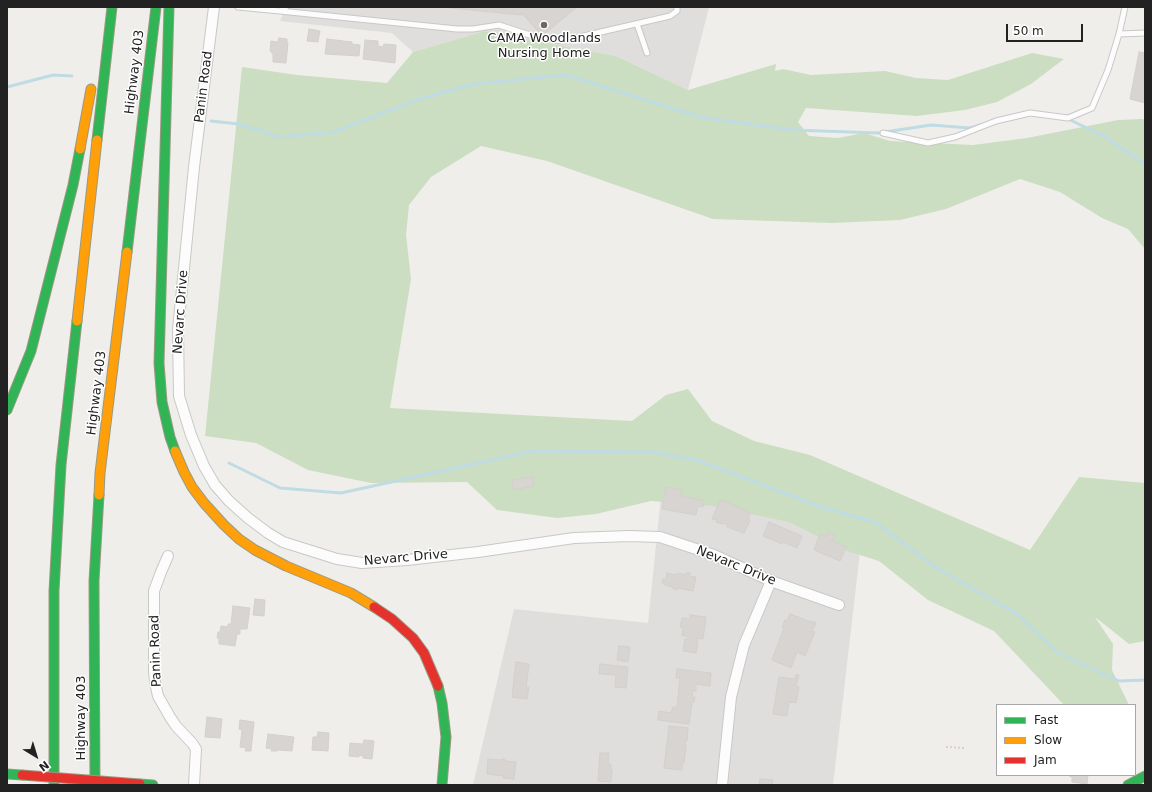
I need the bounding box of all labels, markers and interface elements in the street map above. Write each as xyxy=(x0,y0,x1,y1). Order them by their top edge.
scale bar xyxy=(1008,16,1085,42)
marker: CAMA Woodlands Nursing Home xyxy=(539,20,549,30)
text: 50 m xyxy=(1013,24,1044,38)
street label: Highway 403 xyxy=(122,29,148,115)
place label: CAMA Woodlands Nursing Home xyxy=(487,31,601,62)
street label: Panin Road xyxy=(192,50,216,124)
street label: Nevarc Drive xyxy=(170,269,192,355)
street label: Highway 403 xyxy=(84,350,110,436)
street label: Nevarc Drive xyxy=(694,543,778,589)
street label: Nevarc Drive xyxy=(363,547,449,569)
street label: Panin Road xyxy=(147,615,165,687)
street label: Highway 403 xyxy=(74,675,90,761)
legend xyxy=(996,704,1136,776)
text: Fast xyxy=(1034,713,1058,727)
text: Slow xyxy=(1034,733,1062,747)
north arrow xyxy=(16,736,56,776)
text: Jam xyxy=(1034,753,1057,767)
text: N xyxy=(36,758,51,774)

